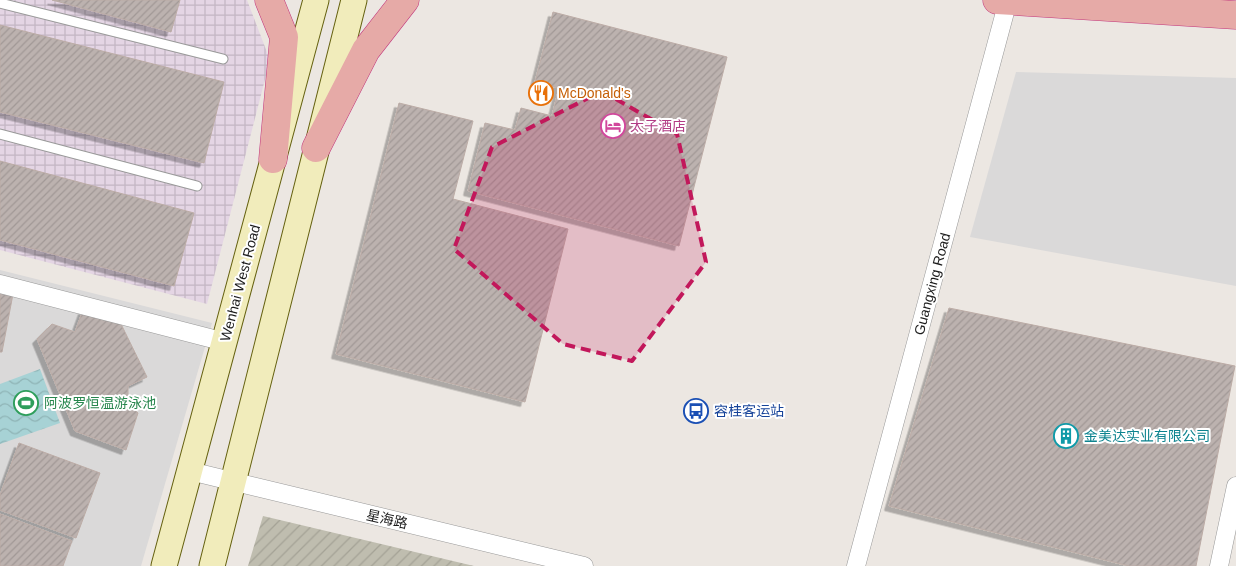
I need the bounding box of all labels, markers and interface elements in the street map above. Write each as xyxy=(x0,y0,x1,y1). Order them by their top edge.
restaurant icon: McDonald's xyxy=(528,80,554,106)
place label: McDonald's xyxy=(558,85,631,101)
hotel icon: 太子酒店 xyxy=(600,113,626,139)
place label: 太子酒店 xyxy=(630,118,686,134)
street label: Wenhai West Road xyxy=(217,223,263,343)
street label: Guangxing Road xyxy=(911,231,953,337)
sports icon: 阿波罗恒温游泳池 xyxy=(13,390,39,416)
place label: 阿波罗恒温游泳池 xyxy=(44,395,156,411)
bus stop icon: 容桂客运站 xyxy=(683,398,709,424)
place label: 容桂客运站 xyxy=(714,403,784,419)
building icon: 金美达实业有限公司 xyxy=(1053,423,1079,449)
place label: 金美达实业有限公司 xyxy=(1084,428,1210,444)
street label: 星海路 xyxy=(365,506,409,532)

